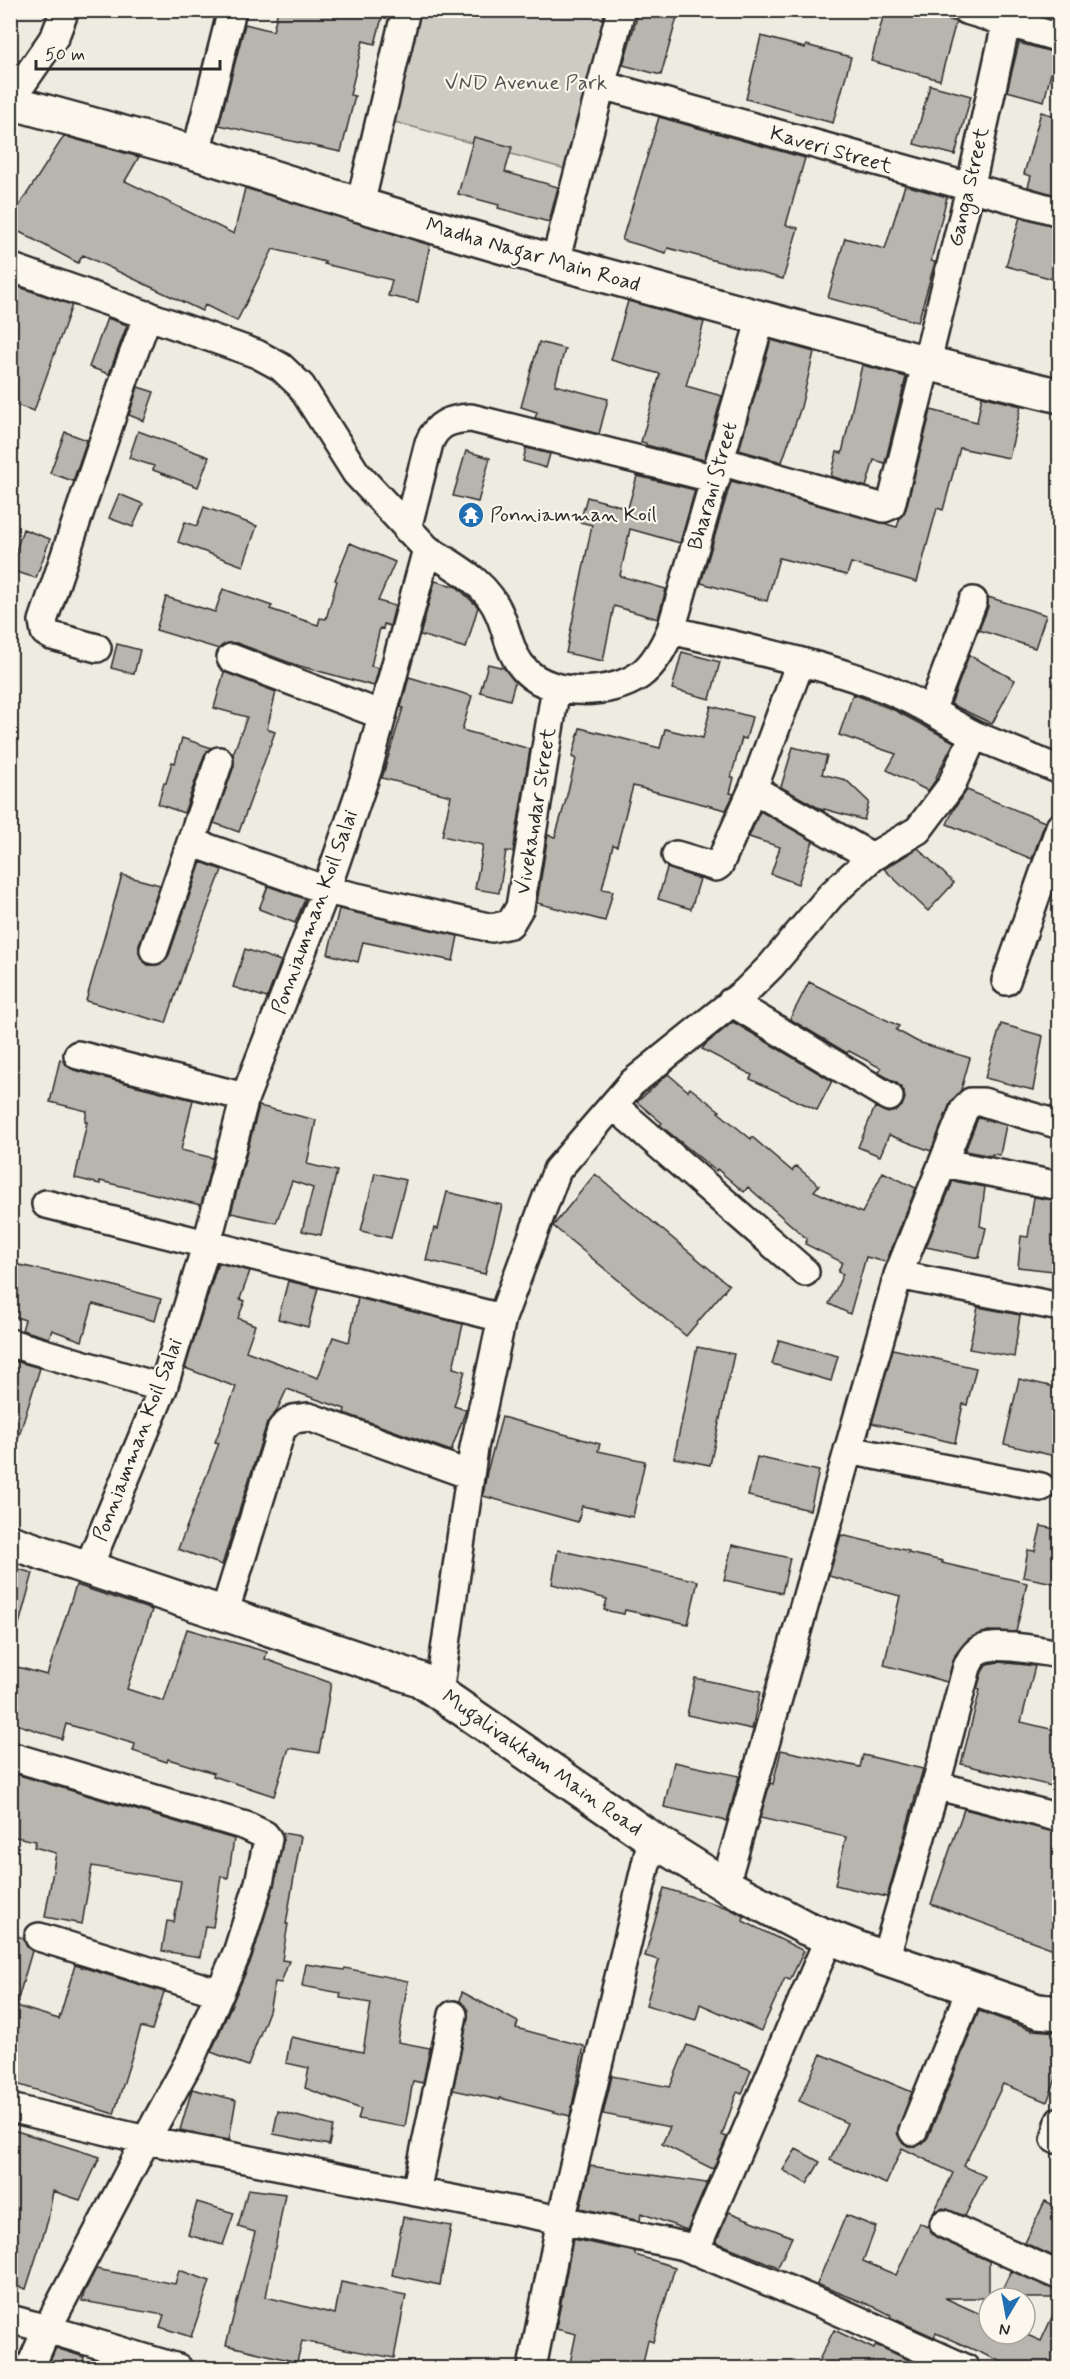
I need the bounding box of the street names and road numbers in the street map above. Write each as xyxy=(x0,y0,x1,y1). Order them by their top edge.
street label: Kaveri Street xyxy=(767,119,896,181)
street label: Ganga Street xyxy=(942,124,997,250)
street label: Madha Nagar Main Road xyxy=(422,211,643,301)
street label: Bharani Street xyxy=(681,419,745,553)
street label: Vivekandar Street xyxy=(509,725,563,896)
street label: Ponniamman Koil Salai xyxy=(265,806,365,1018)
street label: Ponniamman Koil Salai xyxy=(86,1334,190,1545)
street label: Mugalivakkam Main Road xyxy=(435,1683,648,1845)

